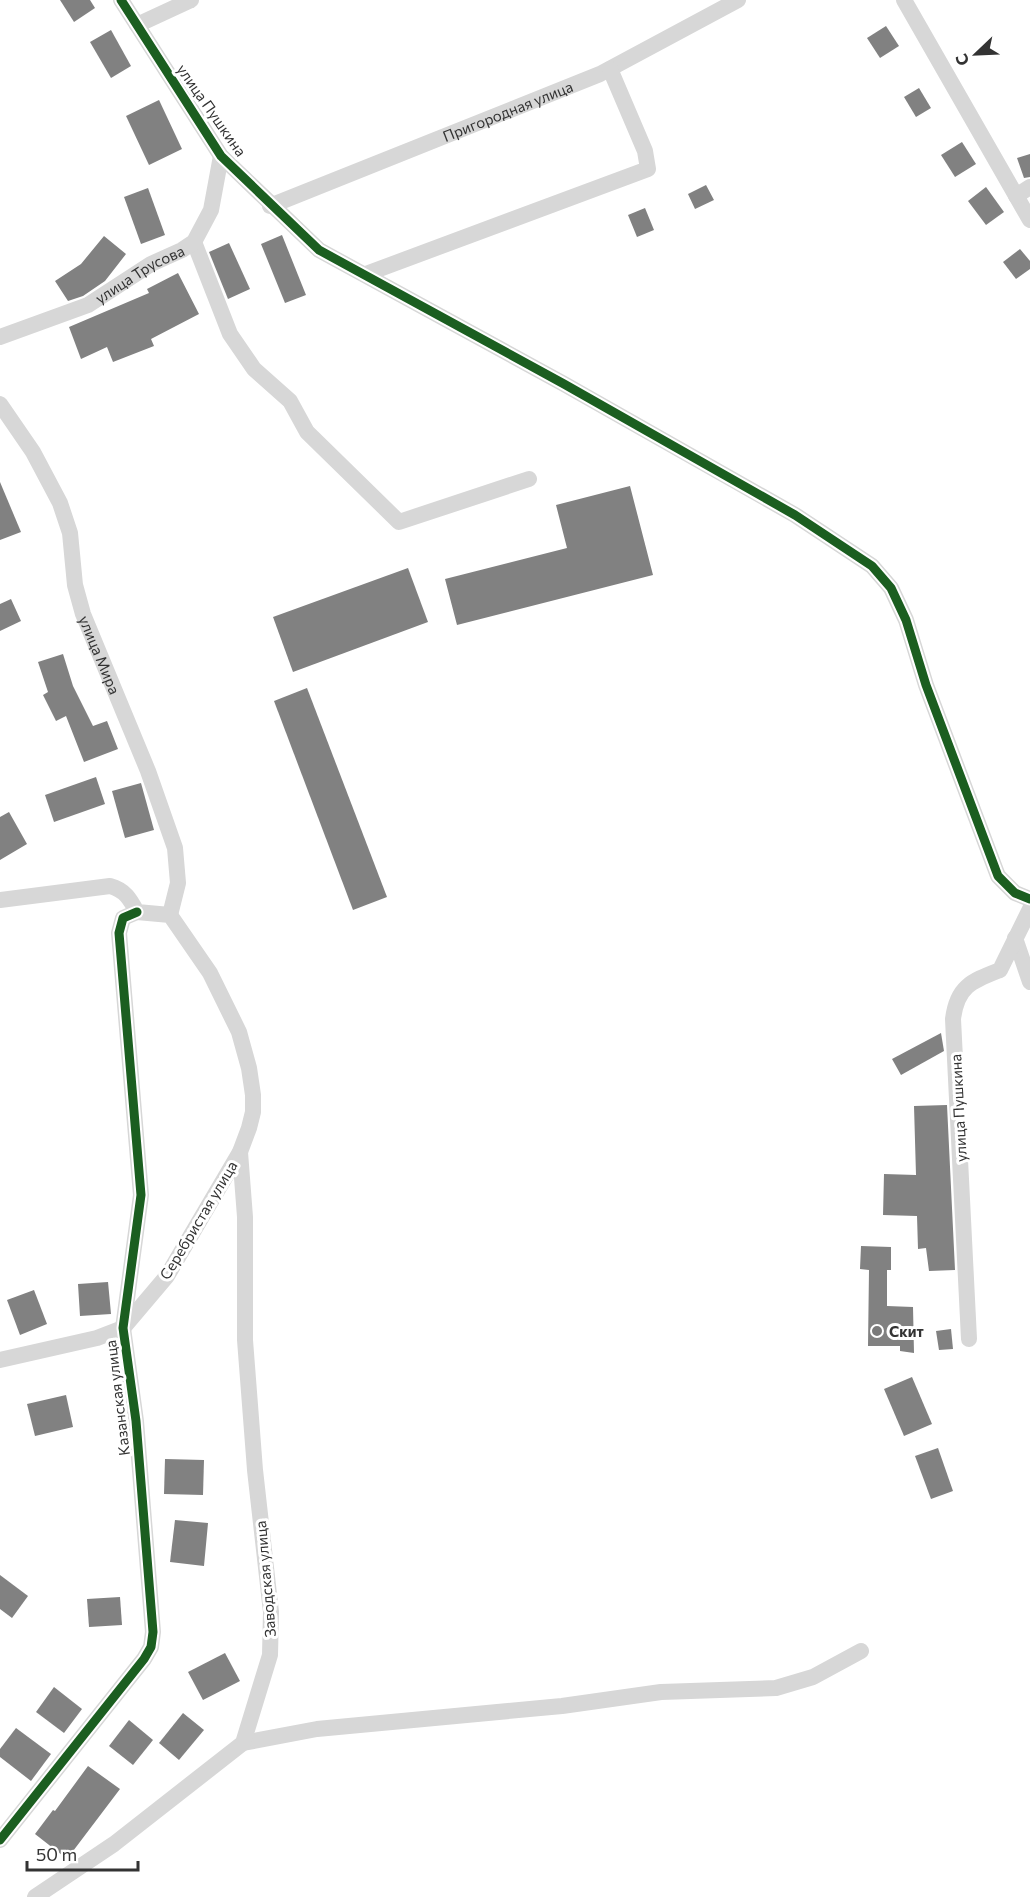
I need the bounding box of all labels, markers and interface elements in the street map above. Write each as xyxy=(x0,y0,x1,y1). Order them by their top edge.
north arrow xyxy=(946,24,1006,84)
text: С xyxy=(951,51,973,69)
street label: улица Пушкина xyxy=(174,60,250,160)
street label: Пригородная улица xyxy=(440,77,575,145)
street label: улица Трусова xyxy=(92,241,187,307)
street label: улица Мира xyxy=(76,613,124,697)
street label: улица Пушкина xyxy=(946,1053,970,1163)
street label: Серебристая улица xyxy=(155,1157,241,1283)
place label: Скит xyxy=(889,1322,924,1340)
marker: Скит xyxy=(870,1324,884,1338)
street label: Казанская улица xyxy=(101,1339,133,1457)
street label: Заводская улица xyxy=(251,1520,279,1638)
scale bar xyxy=(27,1834,138,1872)
text: 50 m xyxy=(36,1843,77,1865)

